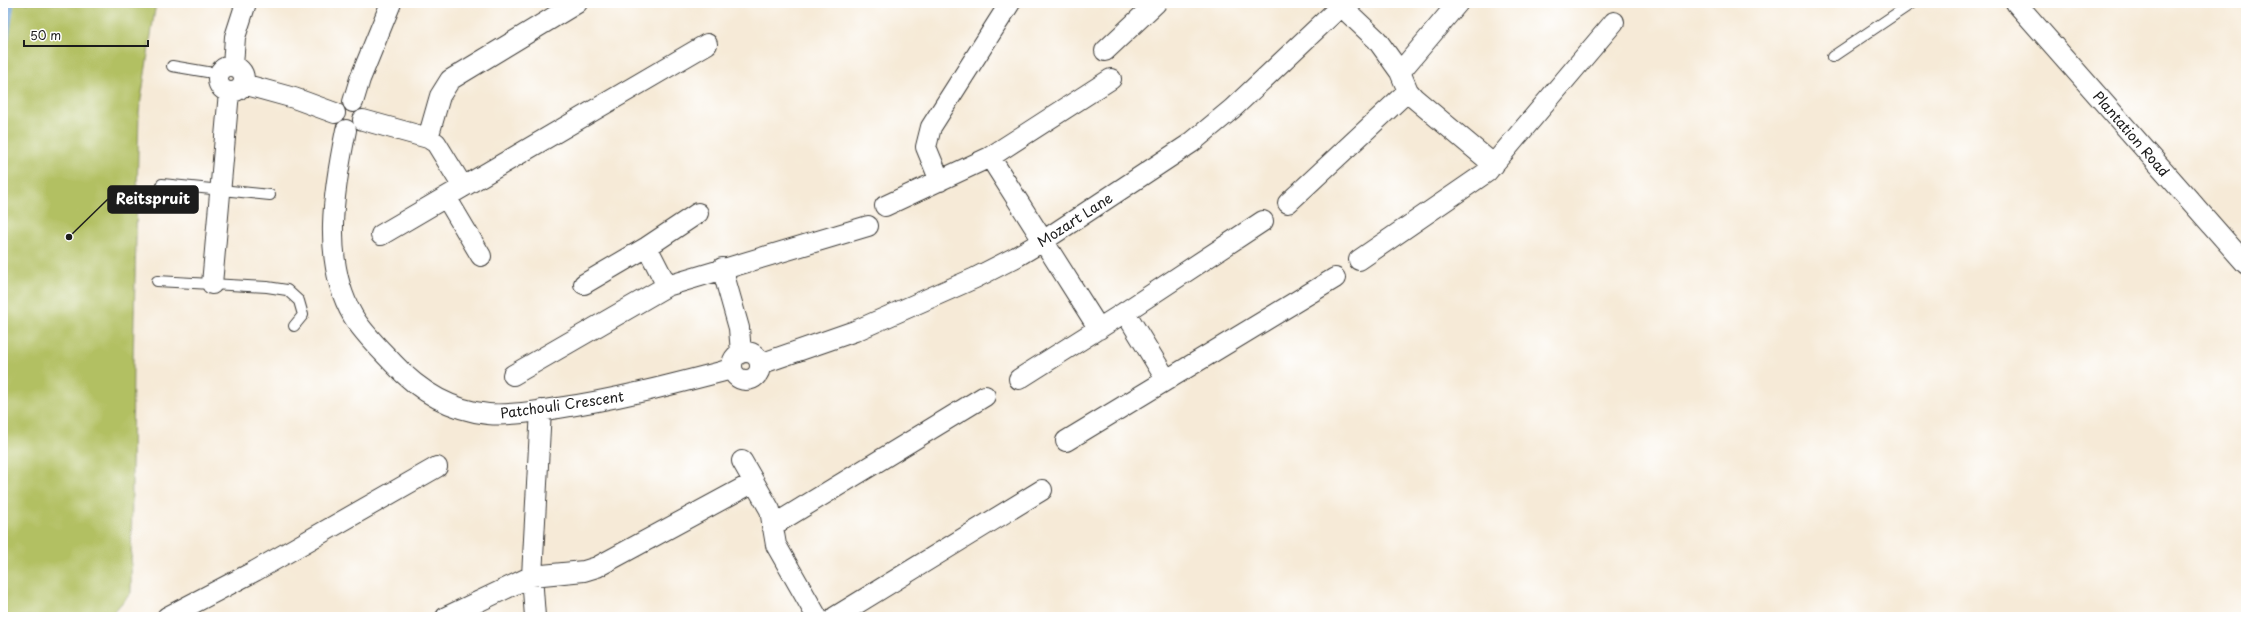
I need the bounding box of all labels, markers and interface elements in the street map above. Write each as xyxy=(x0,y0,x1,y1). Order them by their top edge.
scale bar xyxy=(24,22,148,48)
text: 50 m xyxy=(30,26,61,44)
street label: Plantation Road xyxy=(2088,86,2175,181)
callout: Reitspruit xyxy=(108,186,198,213)
text: Reitspruit xyxy=(116,186,190,209)
street label: Mozart Lane xyxy=(1033,187,1117,252)
street label: Patchouli Crescent xyxy=(499,385,625,424)

